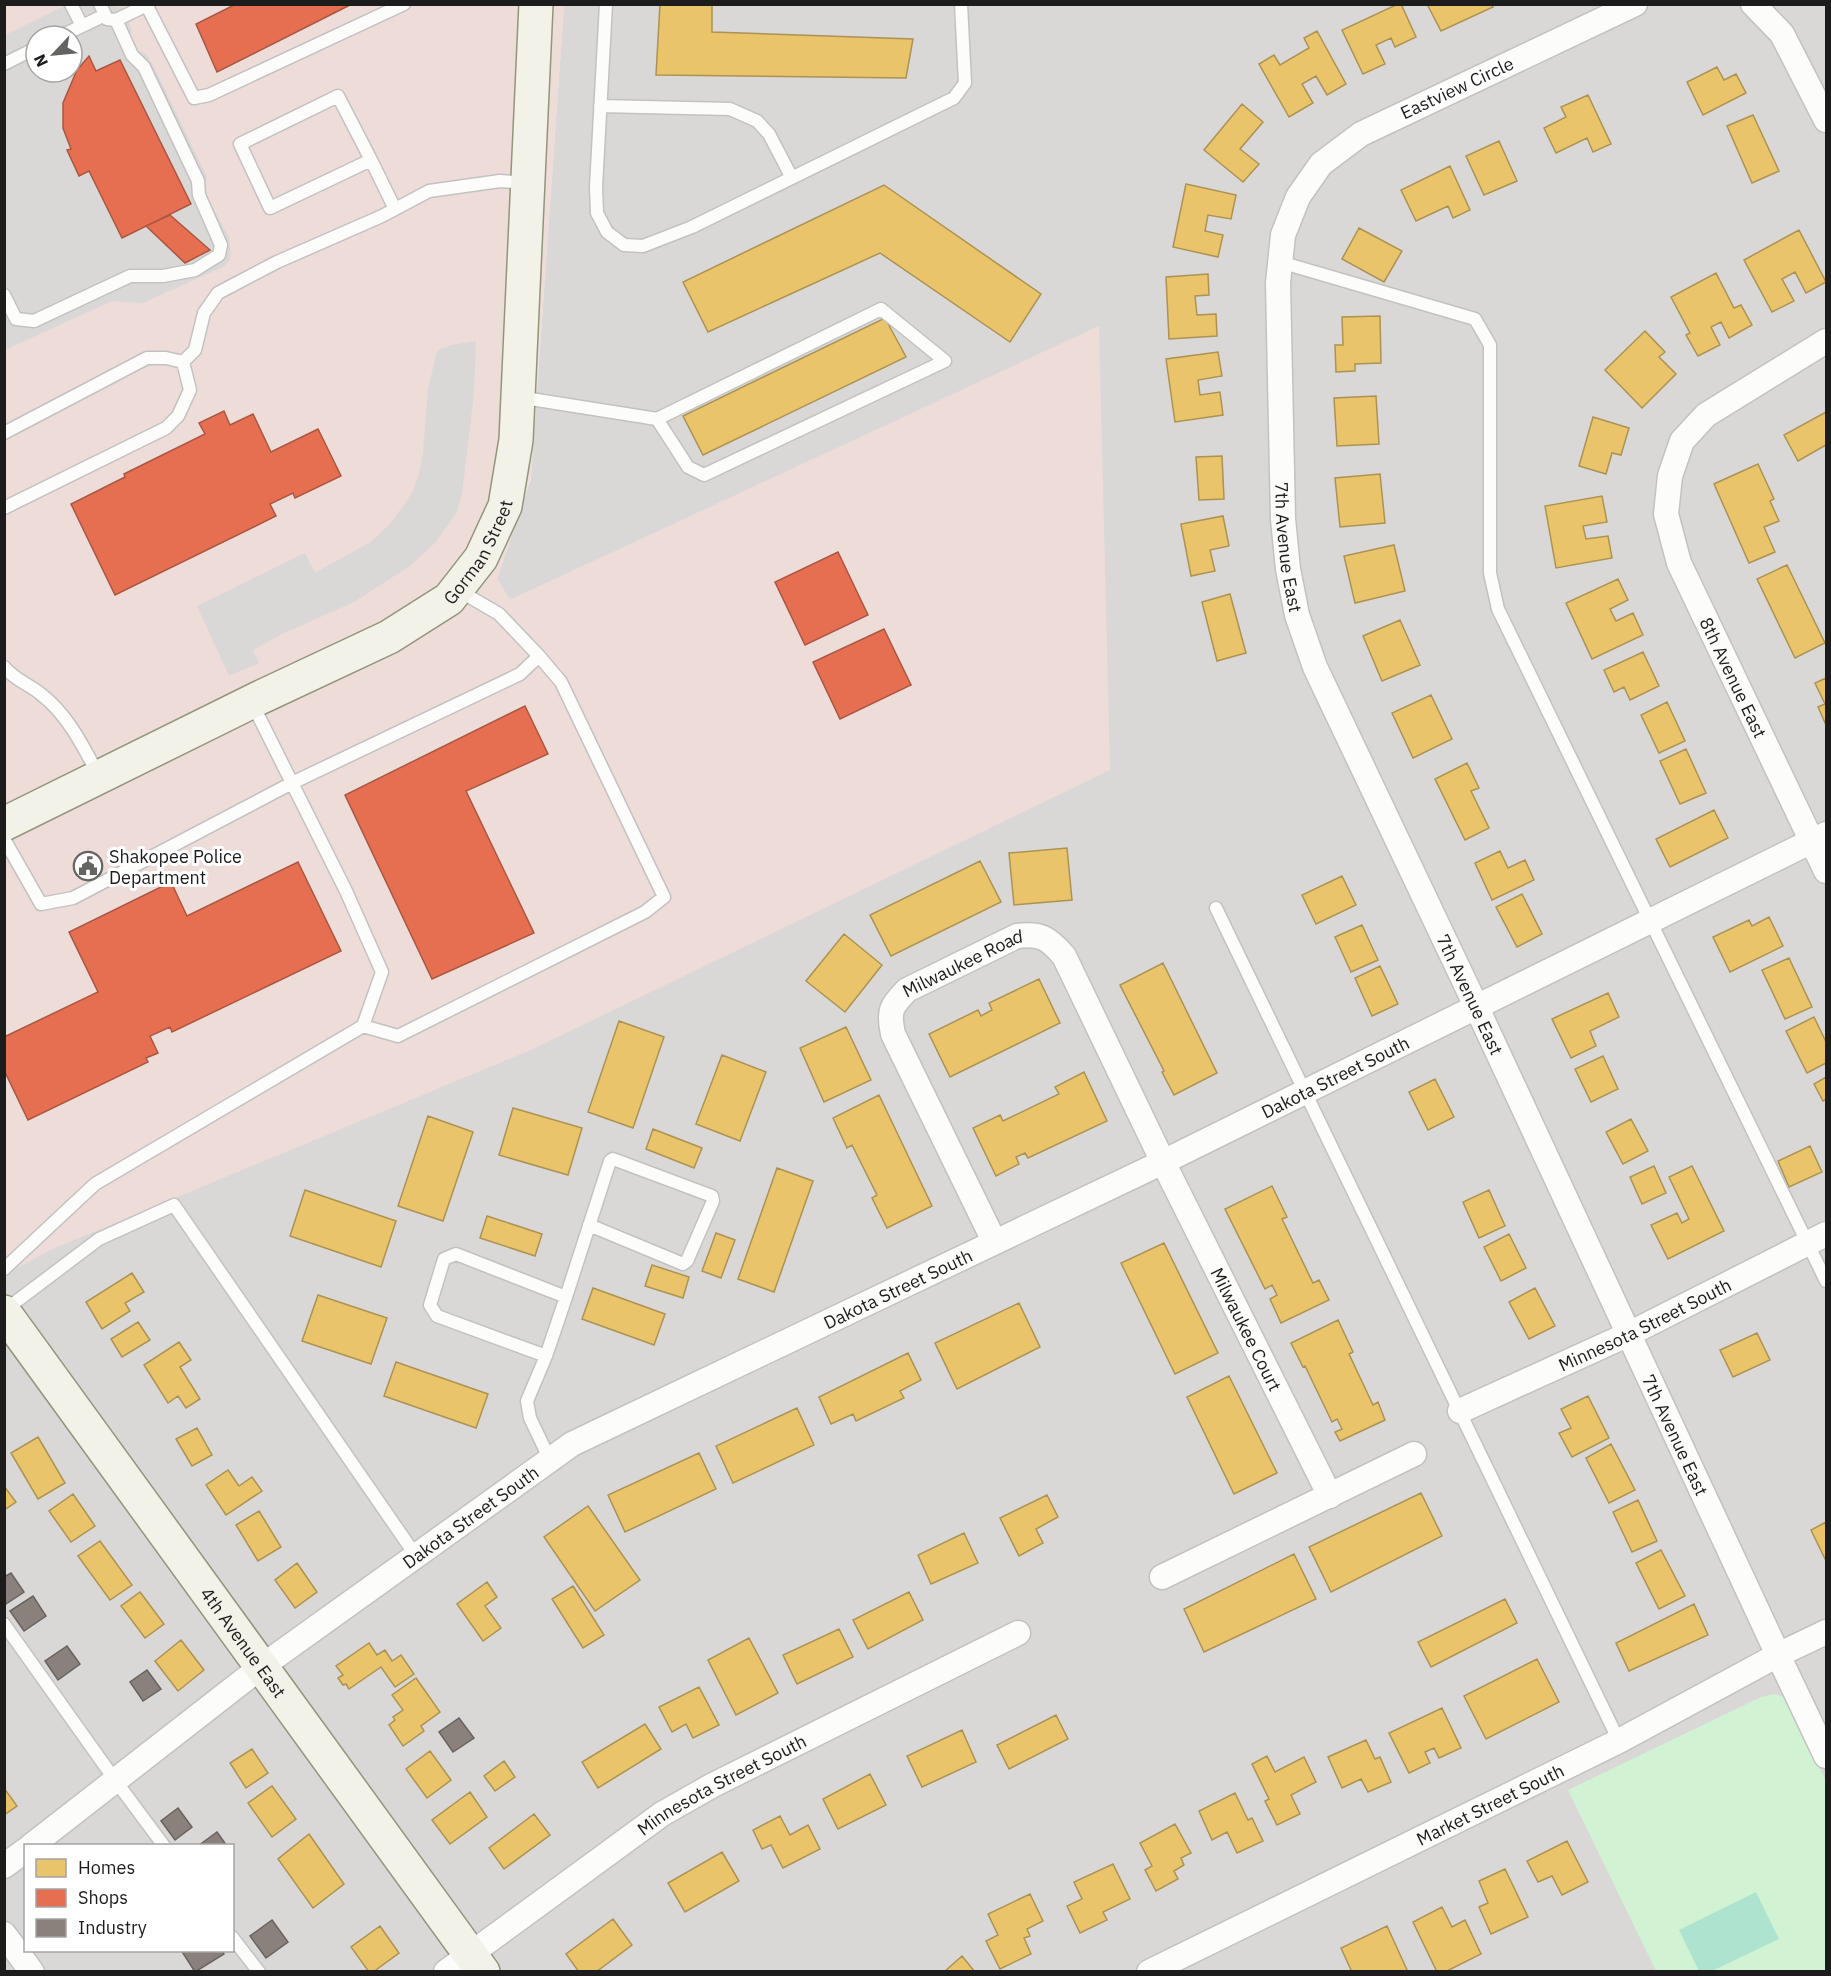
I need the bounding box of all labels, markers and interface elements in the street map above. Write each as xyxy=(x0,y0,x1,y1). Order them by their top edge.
north arrow xyxy=(24,24,84,84)
text: N xyxy=(29,51,52,70)
street label: Eastview Circle xyxy=(1397,52,1517,124)
street label: 7th Avenue East xyxy=(1271,482,1308,614)
street label: Gorman Street xyxy=(438,498,517,609)
street label: 8th Avenue East xyxy=(1695,613,1772,741)
place label: Shakopee Police Department xyxy=(109,845,242,889)
public building icon: Shakopee Police Department xyxy=(72,850,104,882)
street label: Milwaukee Road xyxy=(898,924,1024,1002)
street label: 7th Avenue East xyxy=(1432,930,1509,1058)
street label: Dakota Street South xyxy=(1257,1031,1413,1123)
street label: Dakota Street South xyxy=(820,1243,976,1334)
street label: Milwaukee Court xyxy=(1206,1263,1287,1395)
street label: Minnesota Street South xyxy=(1555,1273,1735,1376)
street label: 7th Avenue East xyxy=(1637,1370,1714,1499)
street label: Dakota Street South xyxy=(398,1460,543,1574)
street label: 4th Avenue East xyxy=(196,1582,291,1702)
street label: Minnesota Street South xyxy=(632,1729,810,1840)
street label: Market Street South xyxy=(1412,1758,1568,1850)
legend xyxy=(24,1844,234,1952)
text: Homes xyxy=(78,1856,135,1879)
text: Shops xyxy=(78,1886,128,1909)
text: Industry xyxy=(78,1916,147,1939)

